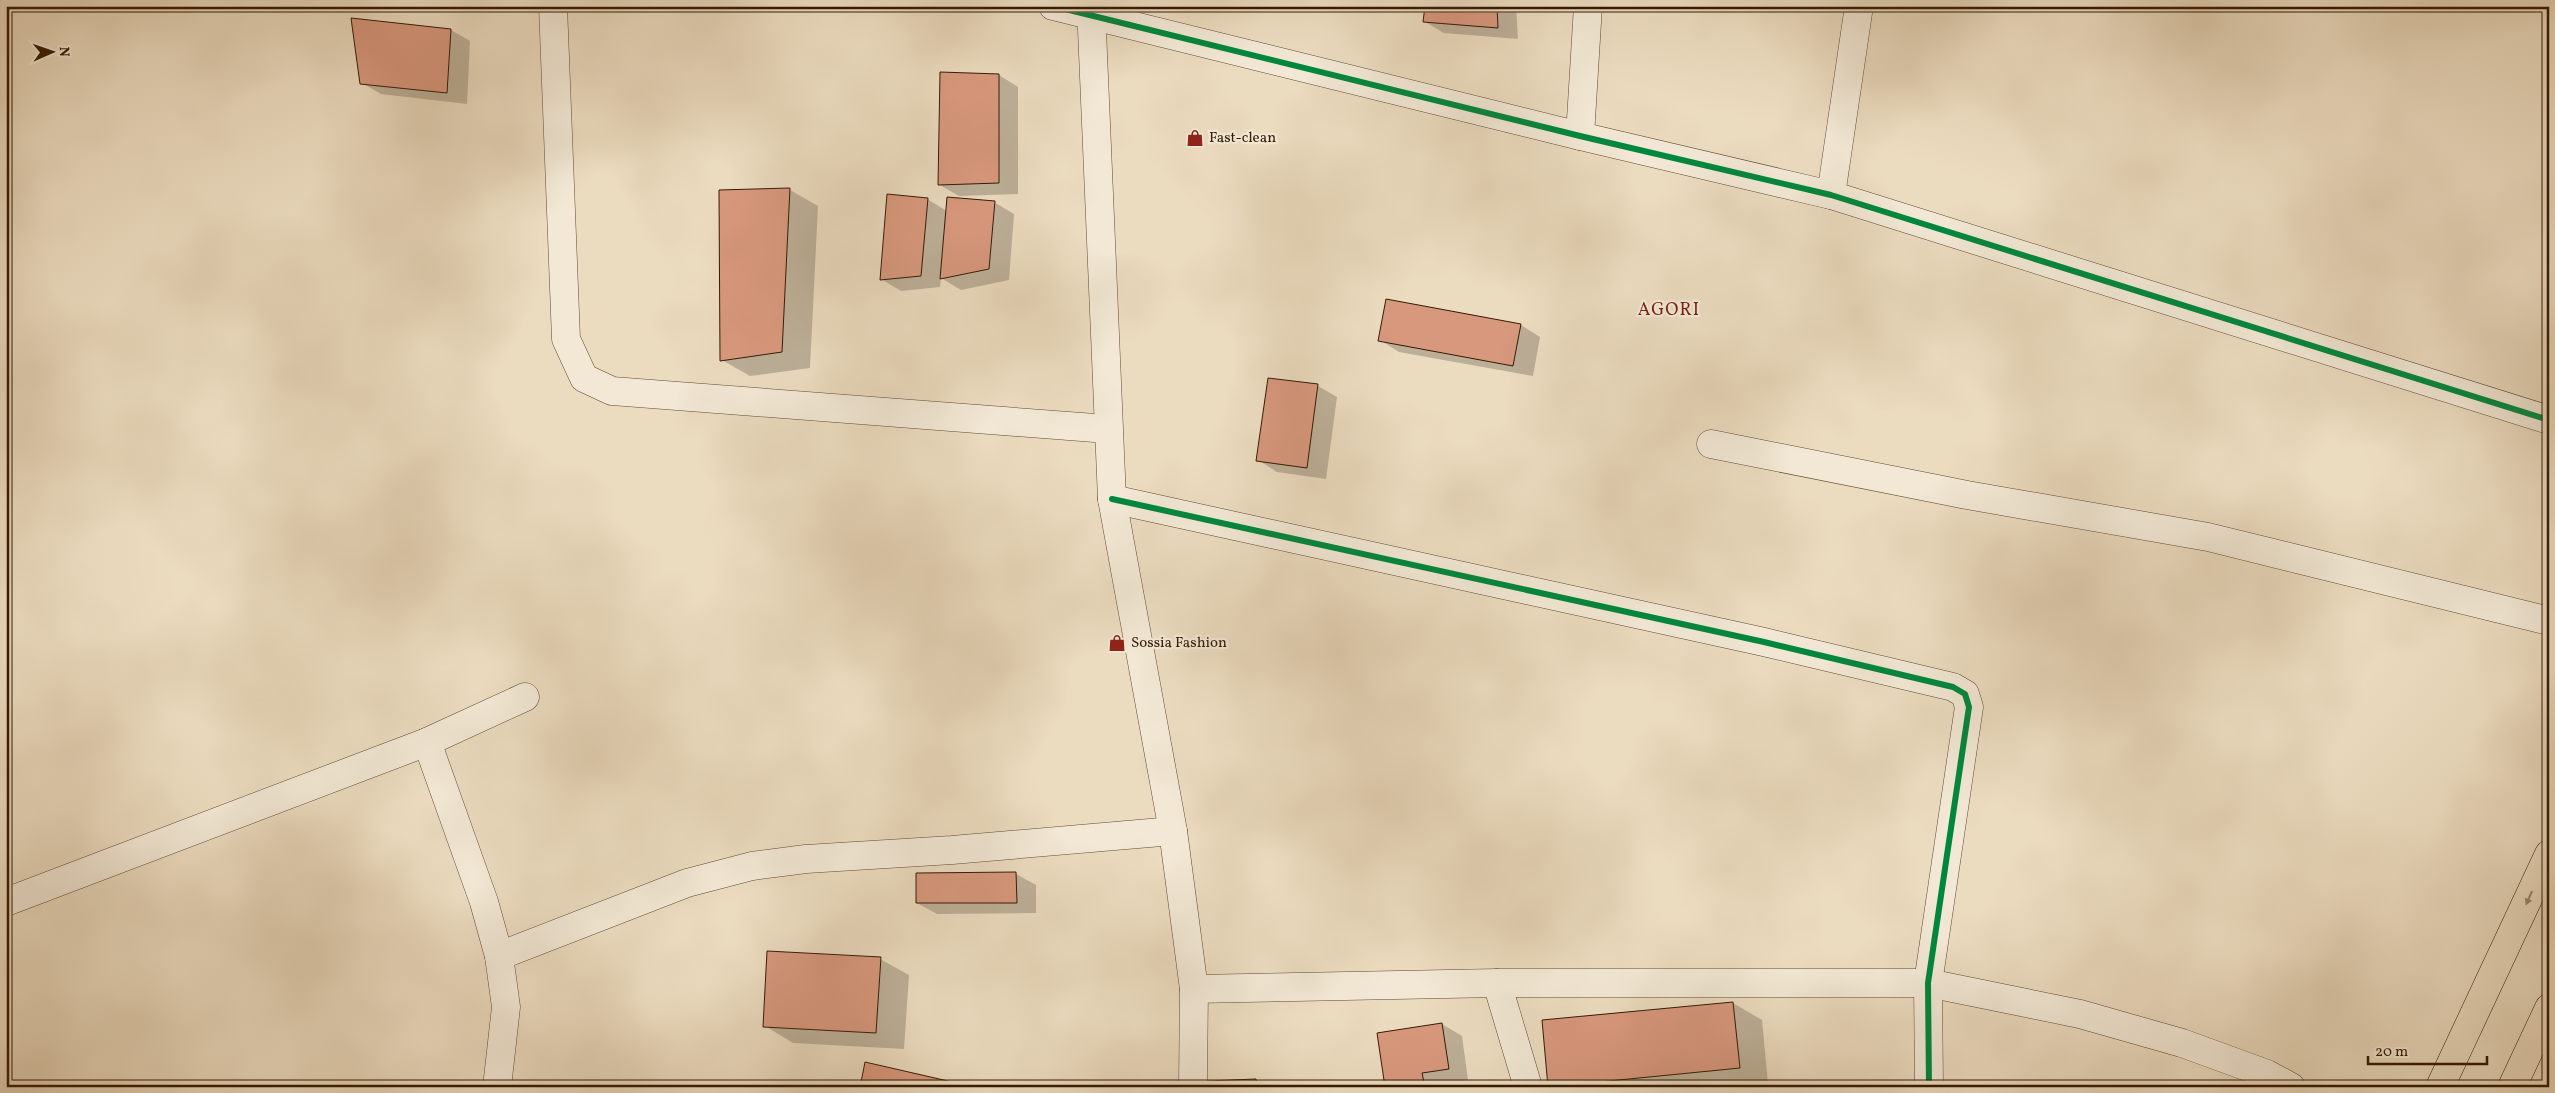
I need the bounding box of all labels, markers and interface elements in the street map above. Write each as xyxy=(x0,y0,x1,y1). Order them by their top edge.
north arrow xyxy=(28,28,78,78)
text: N xyxy=(54,46,73,57)
shop icon: Fast-clean xyxy=(1185,128,1205,148)
place label: Fast-clean xyxy=(1209,128,1276,149)
district label: AGORI xyxy=(1638,298,1700,323)
shop icon: Sossia Fashion xyxy=(1107,633,1127,653)
place label: Sossia Fashion xyxy=(1131,633,1227,654)
one-way arrow xyxy=(2524,891,2532,905)
scale bar xyxy=(2368,1033,2486,1065)
text: 20 m xyxy=(2375,1042,2408,1063)

